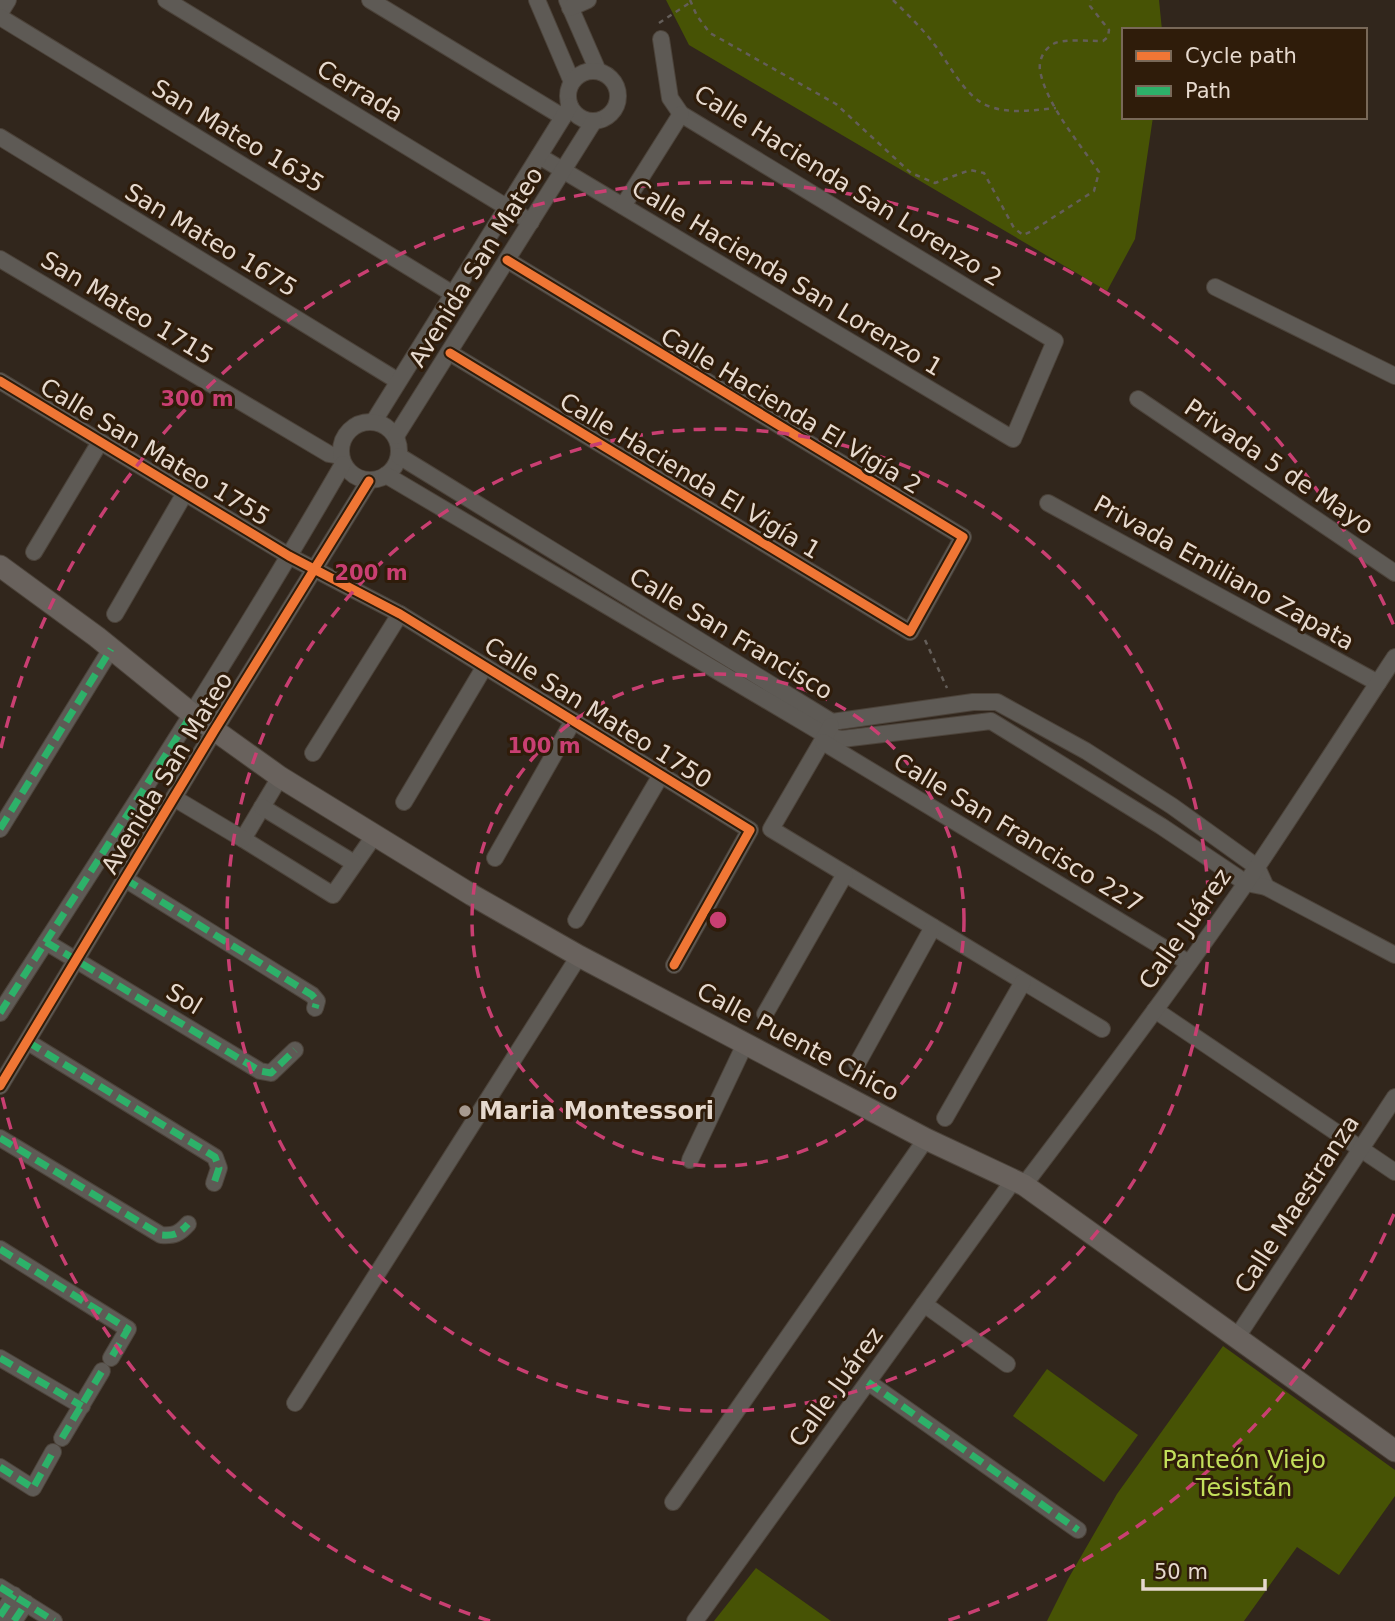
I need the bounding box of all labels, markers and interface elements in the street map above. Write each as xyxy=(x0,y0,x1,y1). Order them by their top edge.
legend xyxy=(1122,28,1367,119)
text: Cycle path xyxy=(1185,44,1297,68)
street label: Cerrada xyxy=(312,54,408,128)
street label: San Mateo 1635 xyxy=(147,74,329,198)
street label: Calle Hacienda San Lorenzo 2 xyxy=(689,79,1007,293)
text: Path xyxy=(1185,79,1231,103)
street label: Avenida San Mateo xyxy=(403,162,549,372)
street label: Calle Hacienda San Lorenzo 1 xyxy=(627,174,947,382)
street label: San Mateo 1675 xyxy=(120,178,302,302)
street label: San Mateo 1715 xyxy=(36,246,218,370)
street label: Calle Hacienda El Vigía 2 xyxy=(656,322,926,500)
street label: Calle San Mateo 1755 xyxy=(35,372,275,532)
text: 300 m xyxy=(160,387,234,411)
street label: Calle Hacienda El Vigía 1 xyxy=(555,387,825,565)
street label: Privada 5 de Mayo xyxy=(1179,393,1379,541)
street label: Privada Emiliano Zapata xyxy=(1089,490,1359,656)
text: 200 m xyxy=(334,561,408,585)
street label: Calle San Francisco xyxy=(624,562,838,706)
street label: Calle San Mateo 1750 xyxy=(479,631,717,795)
street label: Avenida San Mateo xyxy=(96,667,238,879)
text: 100 m xyxy=(507,734,581,758)
street label: Calle San Francisco 227 xyxy=(888,747,1148,919)
street label: Calle Juárez xyxy=(1133,863,1237,995)
centre of rings xyxy=(706,908,730,932)
street label: Calle Puente Chico xyxy=(692,977,904,1107)
street label: Sol xyxy=(161,978,207,1020)
place label: Maria Montessori xyxy=(479,1097,714,1125)
marker: Maria Montessori xyxy=(457,1103,473,1119)
street label: Calle Maestranza xyxy=(1229,1110,1365,1298)
street label: Calle Juárez xyxy=(783,1322,889,1452)
park label: Panteón Viejo Tesistán xyxy=(1162,1446,1326,1502)
scale bar xyxy=(1143,1548,1266,1592)
text: 50 m xyxy=(1154,1560,1208,1584)

